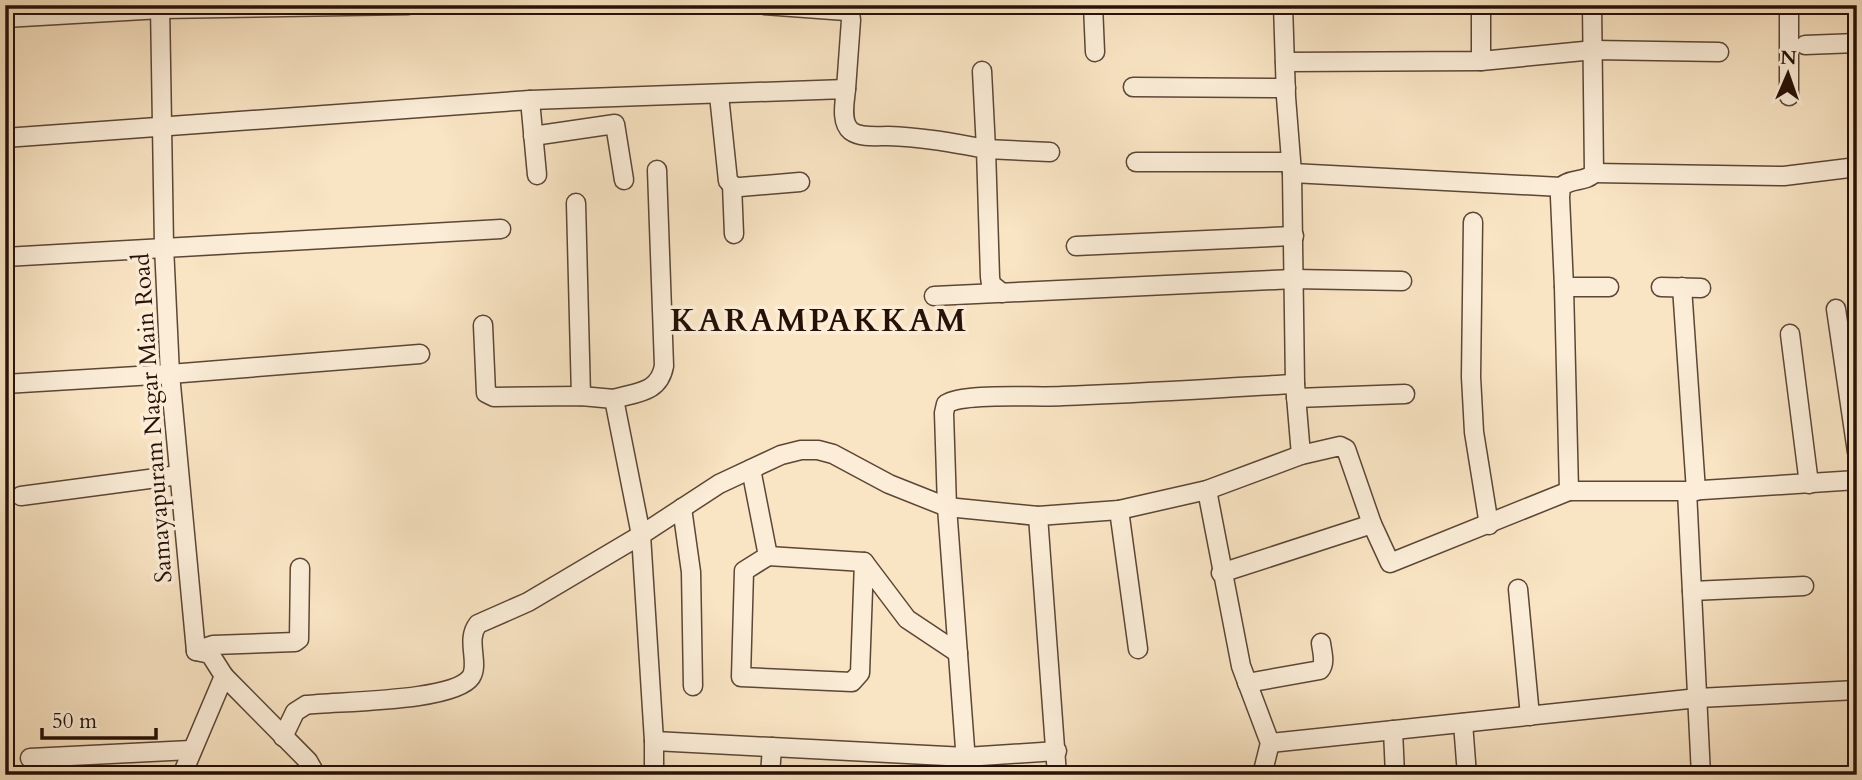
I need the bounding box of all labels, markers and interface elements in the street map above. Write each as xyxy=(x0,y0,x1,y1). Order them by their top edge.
north arrow xyxy=(1754,38,1824,108)
text: N xyxy=(1780,45,1798,71)
street label: Samayapuram Nagar Main Road xyxy=(125,252,180,584)
district label: KARAMPAKKAM xyxy=(670,299,968,343)
scale bar xyxy=(42,696,156,740)
text: 50 m xyxy=(52,707,97,736)

